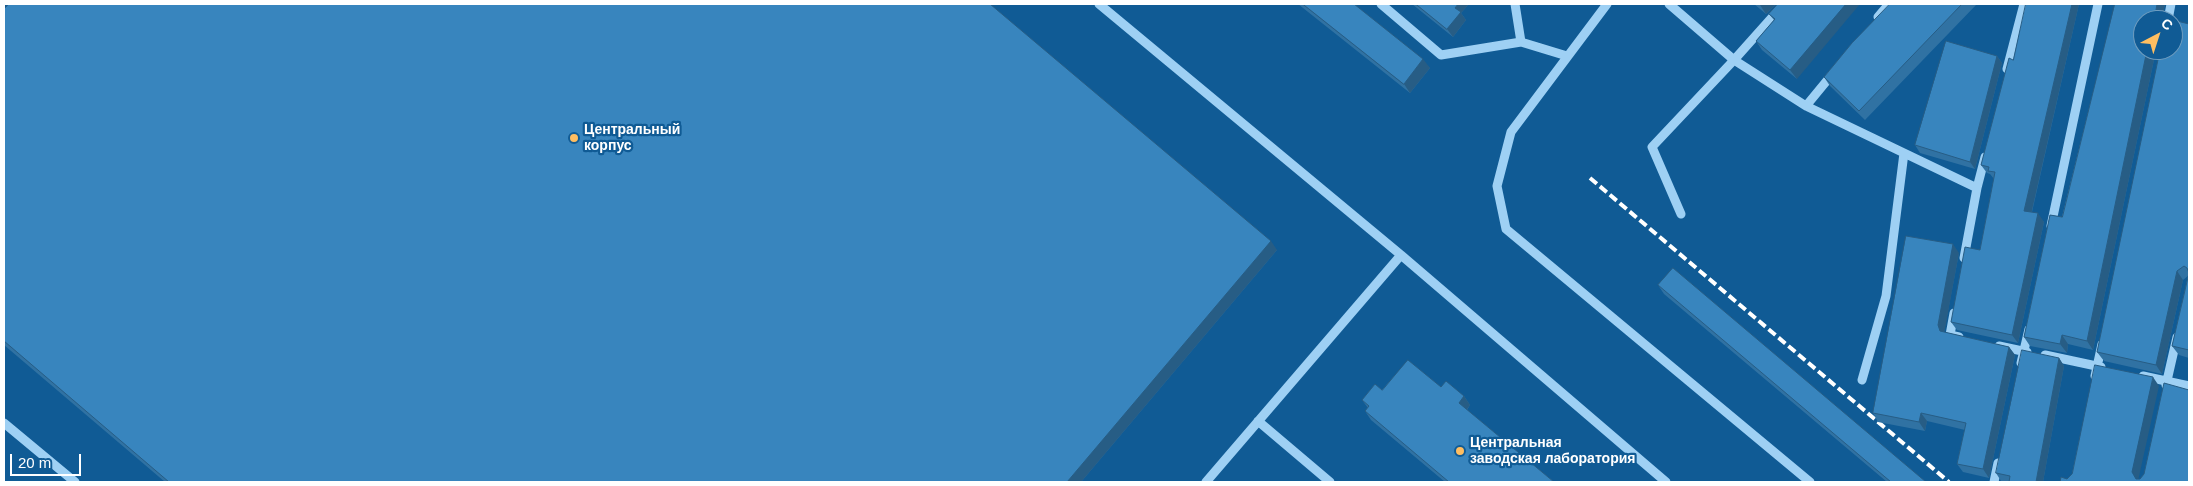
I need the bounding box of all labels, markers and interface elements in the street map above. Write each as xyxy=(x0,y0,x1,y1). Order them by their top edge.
north arrow xyxy=(2133,10,2183,60)
text: С xyxy=(2158,15,2176,34)
place label: Центральный корпус xyxy=(584,122,680,154)
marker: Центральный корпус xyxy=(568,132,580,144)
place label: Центральная заводская лаборатория xyxy=(1470,435,1635,468)
scale bar xyxy=(12,444,84,476)
marker: Центральная заводская лаборатория xyxy=(1454,445,1466,457)
text: 20 m xyxy=(18,454,51,471)

